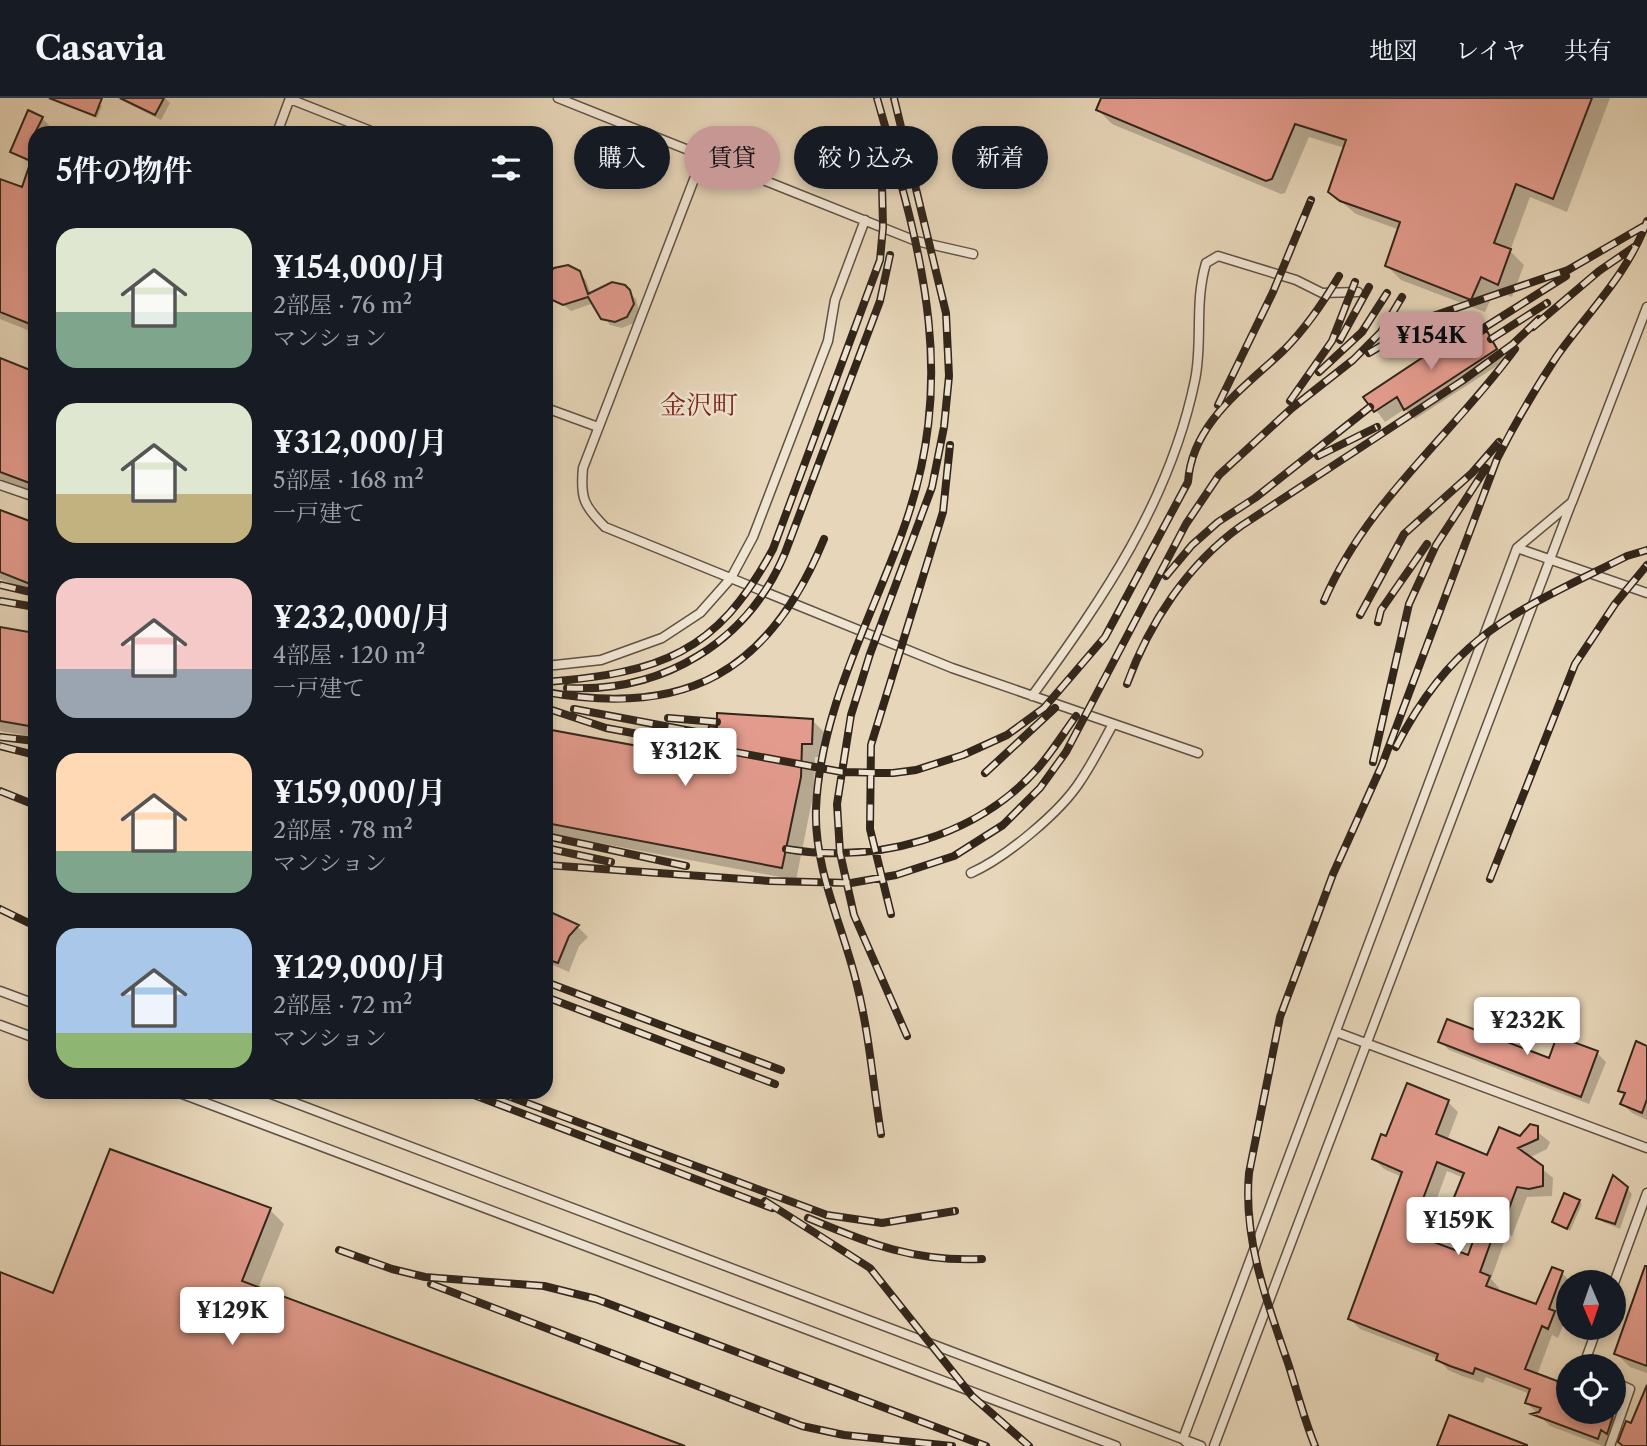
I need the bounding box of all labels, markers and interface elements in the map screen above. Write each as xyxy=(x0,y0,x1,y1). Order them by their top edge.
text: Casavia xyxy=(35,28,165,69)
text: 地図 xyxy=(1369,36,1417,65)
text: レイヤ xyxy=(1455,36,1526,65)
text: 共有 xyxy=(1564,36,1612,65)
chip: 購入 xyxy=(574,126,670,189)
chip: 賃貸 xyxy=(684,126,780,189)
chip: 絞り込み xyxy=(794,126,938,189)
chip: 新着 xyxy=(952,126,1048,189)
icon: filters xyxy=(487,149,525,187)
text: 5件の物件 xyxy=(56,152,193,189)
text: ¥154,000/月 xyxy=(273,249,447,286)
icon: home xyxy=(112,256,196,340)
text: 2部屋 · 76 m² xyxy=(273,291,412,319)
pin: ¥154K xyxy=(1382,313,1480,372)
text: ¥154K xyxy=(1396,321,1466,349)
text: マンション xyxy=(273,324,387,352)
district label: 金沢町 xyxy=(660,389,738,421)
text: ¥312,000/月 xyxy=(273,424,448,461)
icon: home xyxy=(112,431,196,515)
text: 5部屋 · 168 m² xyxy=(273,466,424,494)
text: 一戸建て xyxy=(273,499,365,527)
text: ¥232,000/月 xyxy=(273,599,452,636)
icon: home xyxy=(112,606,196,690)
text: 4部屋 · 120 m² xyxy=(273,641,425,669)
text: 一戸建て xyxy=(273,674,365,702)
pin: ¥312K xyxy=(636,728,734,788)
text: ¥312K xyxy=(649,737,721,765)
text: ¥159,000/月 xyxy=(273,774,446,811)
icon: home xyxy=(112,781,196,865)
text: 2部屋 · 78 m² xyxy=(273,816,413,844)
text: マンション xyxy=(273,849,387,877)
text: ¥129,000/月 xyxy=(273,949,447,986)
icon: home xyxy=(112,956,196,1040)
text: 2部屋 · 72 m² xyxy=(273,991,412,1019)
pin: ¥232K xyxy=(1478,998,1576,1057)
text: ¥232K xyxy=(1490,1006,1564,1034)
text: マンション xyxy=(273,1024,387,1052)
pin: ¥159K xyxy=(1409,1198,1507,1257)
text: ¥159K xyxy=(1423,1206,1493,1234)
north arrow xyxy=(1556,1270,1626,1340)
map controls xyxy=(1556,1270,1626,1424)
pin: ¥129K xyxy=(183,1288,281,1347)
text: ¥129K xyxy=(196,1296,268,1324)
button: locate xyxy=(1556,1354,1626,1424)

